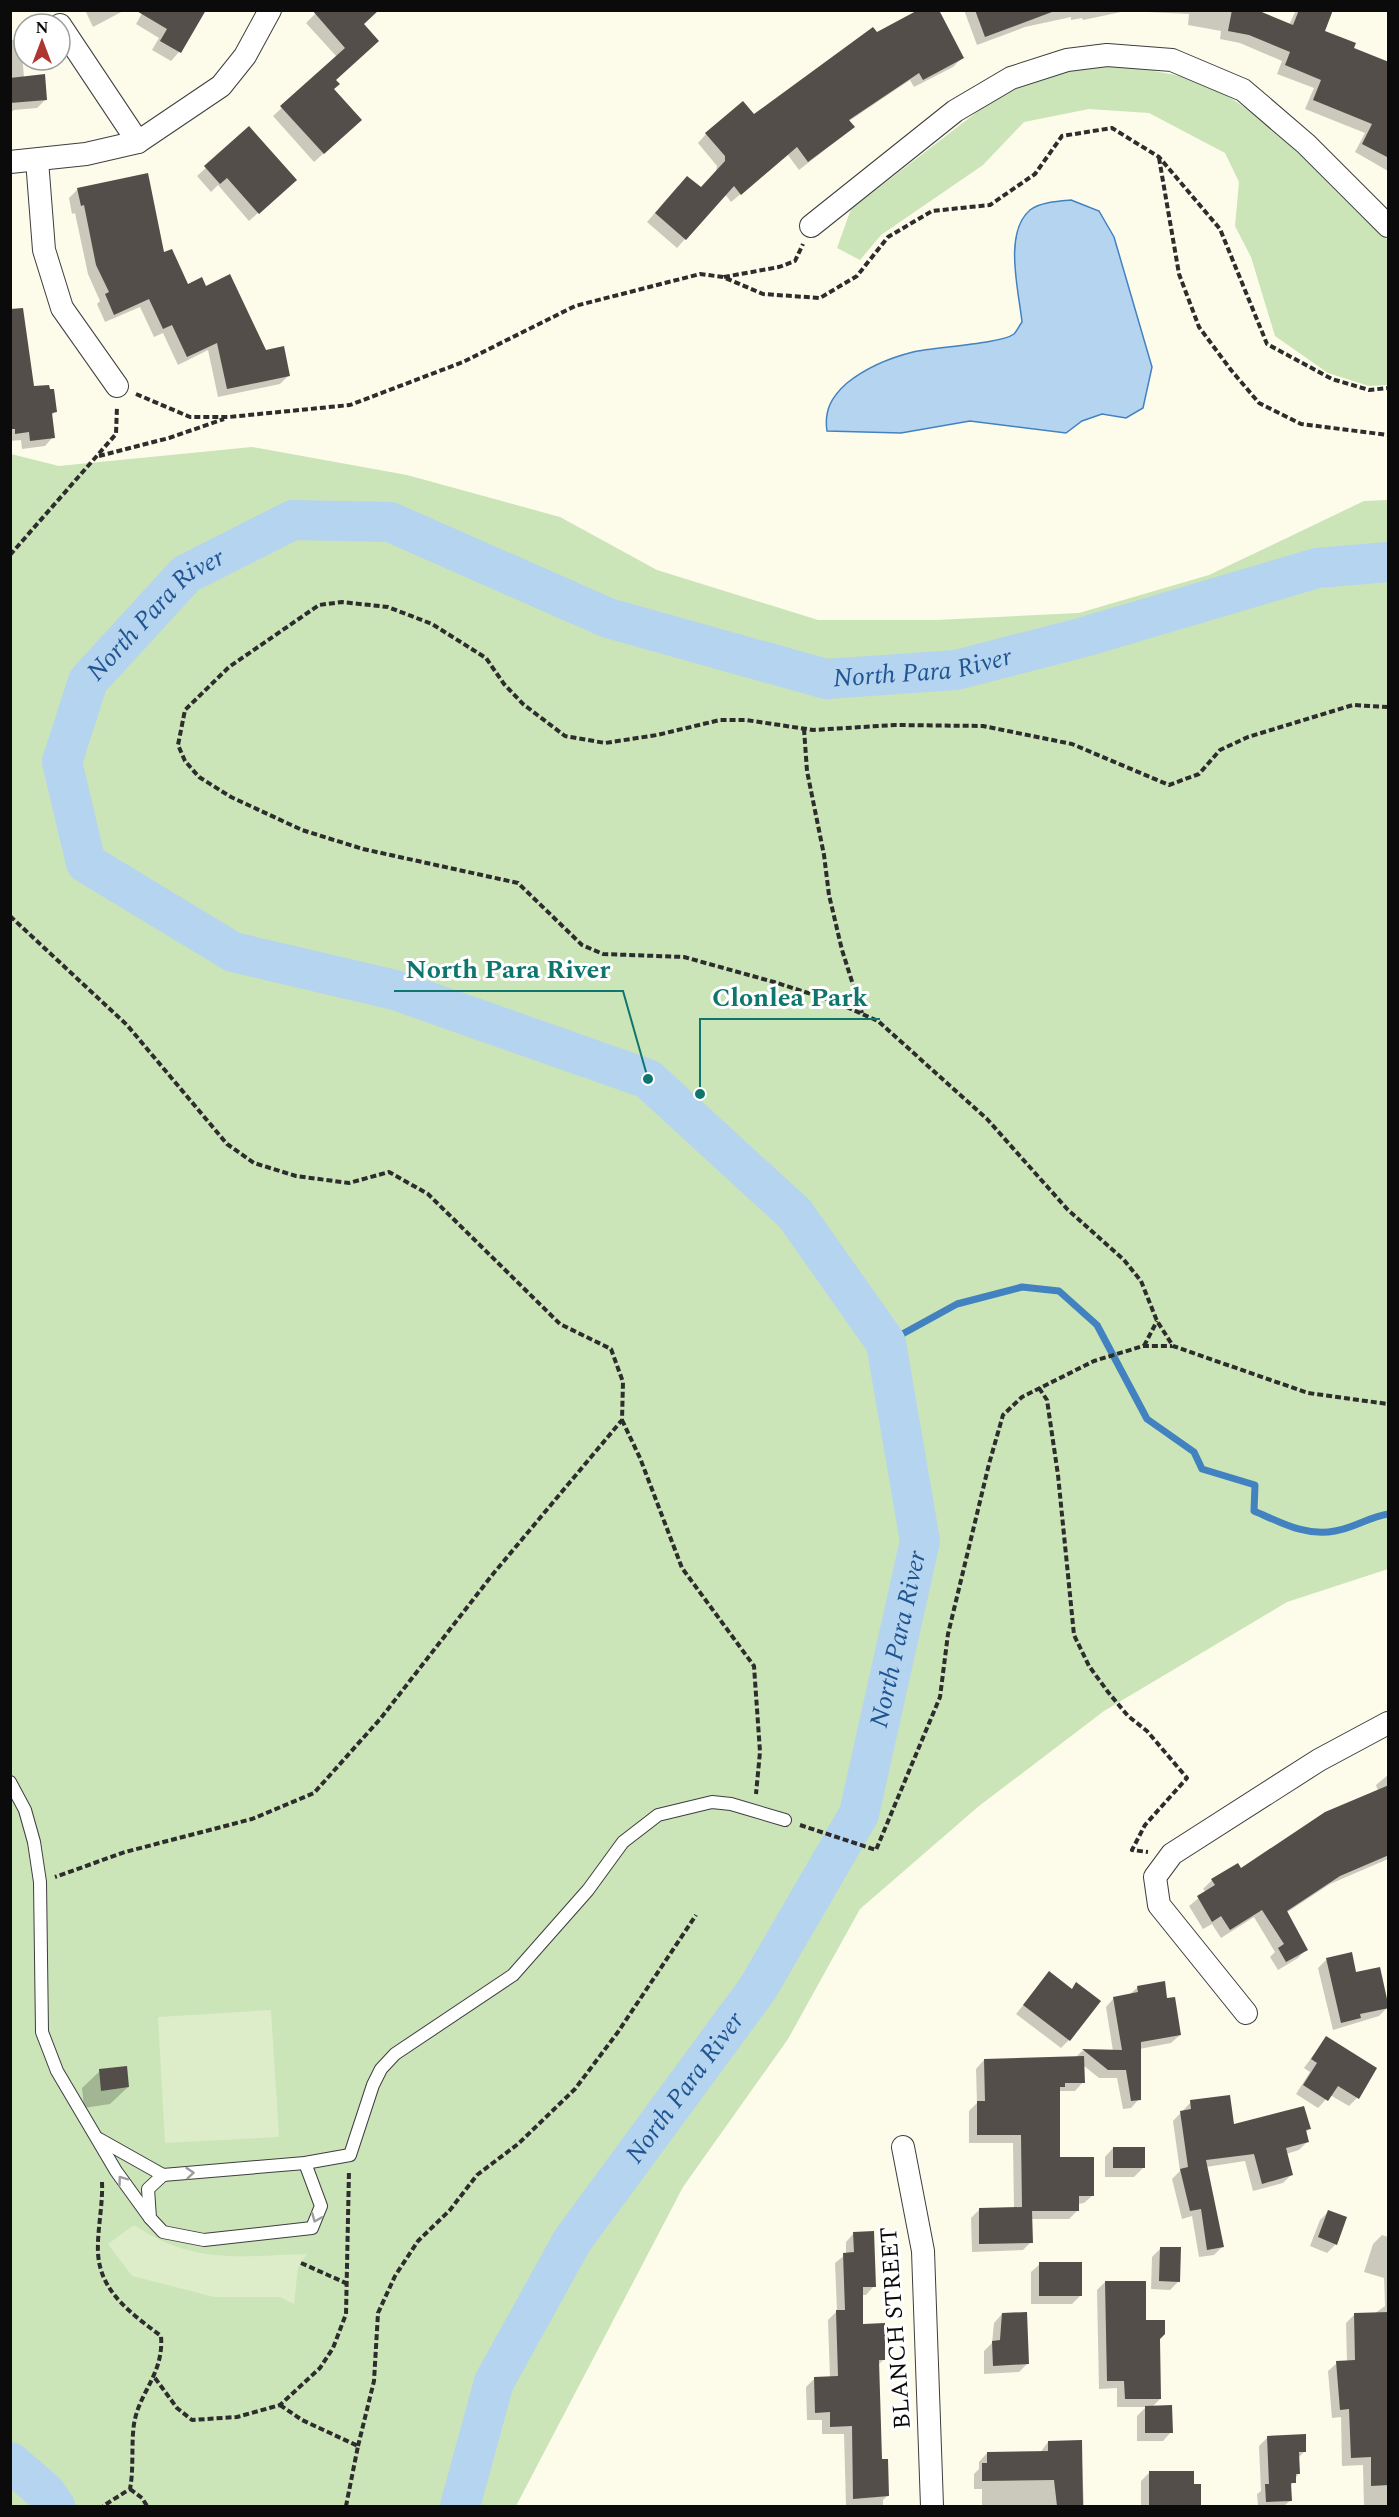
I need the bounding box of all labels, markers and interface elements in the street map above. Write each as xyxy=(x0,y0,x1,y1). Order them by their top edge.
north arrow xyxy=(12,12,72,72)
text: N xyxy=(35,16,49,40)
water label: North Para River xyxy=(77,537,232,690)
water label: North Para River xyxy=(832,636,1017,698)
callout: North Para River xyxy=(394,947,623,991)
text: North Para River xyxy=(406,950,611,990)
callout: Clonlea Park xyxy=(700,975,880,1019)
text: Clonlea Park xyxy=(712,978,868,1018)
water label: North Para River xyxy=(859,1546,937,1732)
water label: North Para River xyxy=(615,2002,755,2172)
one-way arrow xyxy=(185,2167,194,2180)
one-way arrow xyxy=(118,2175,129,2186)
one-way arrow xyxy=(311,2212,323,2223)
street label: BLANCH STREET xyxy=(871,2226,921,2430)

